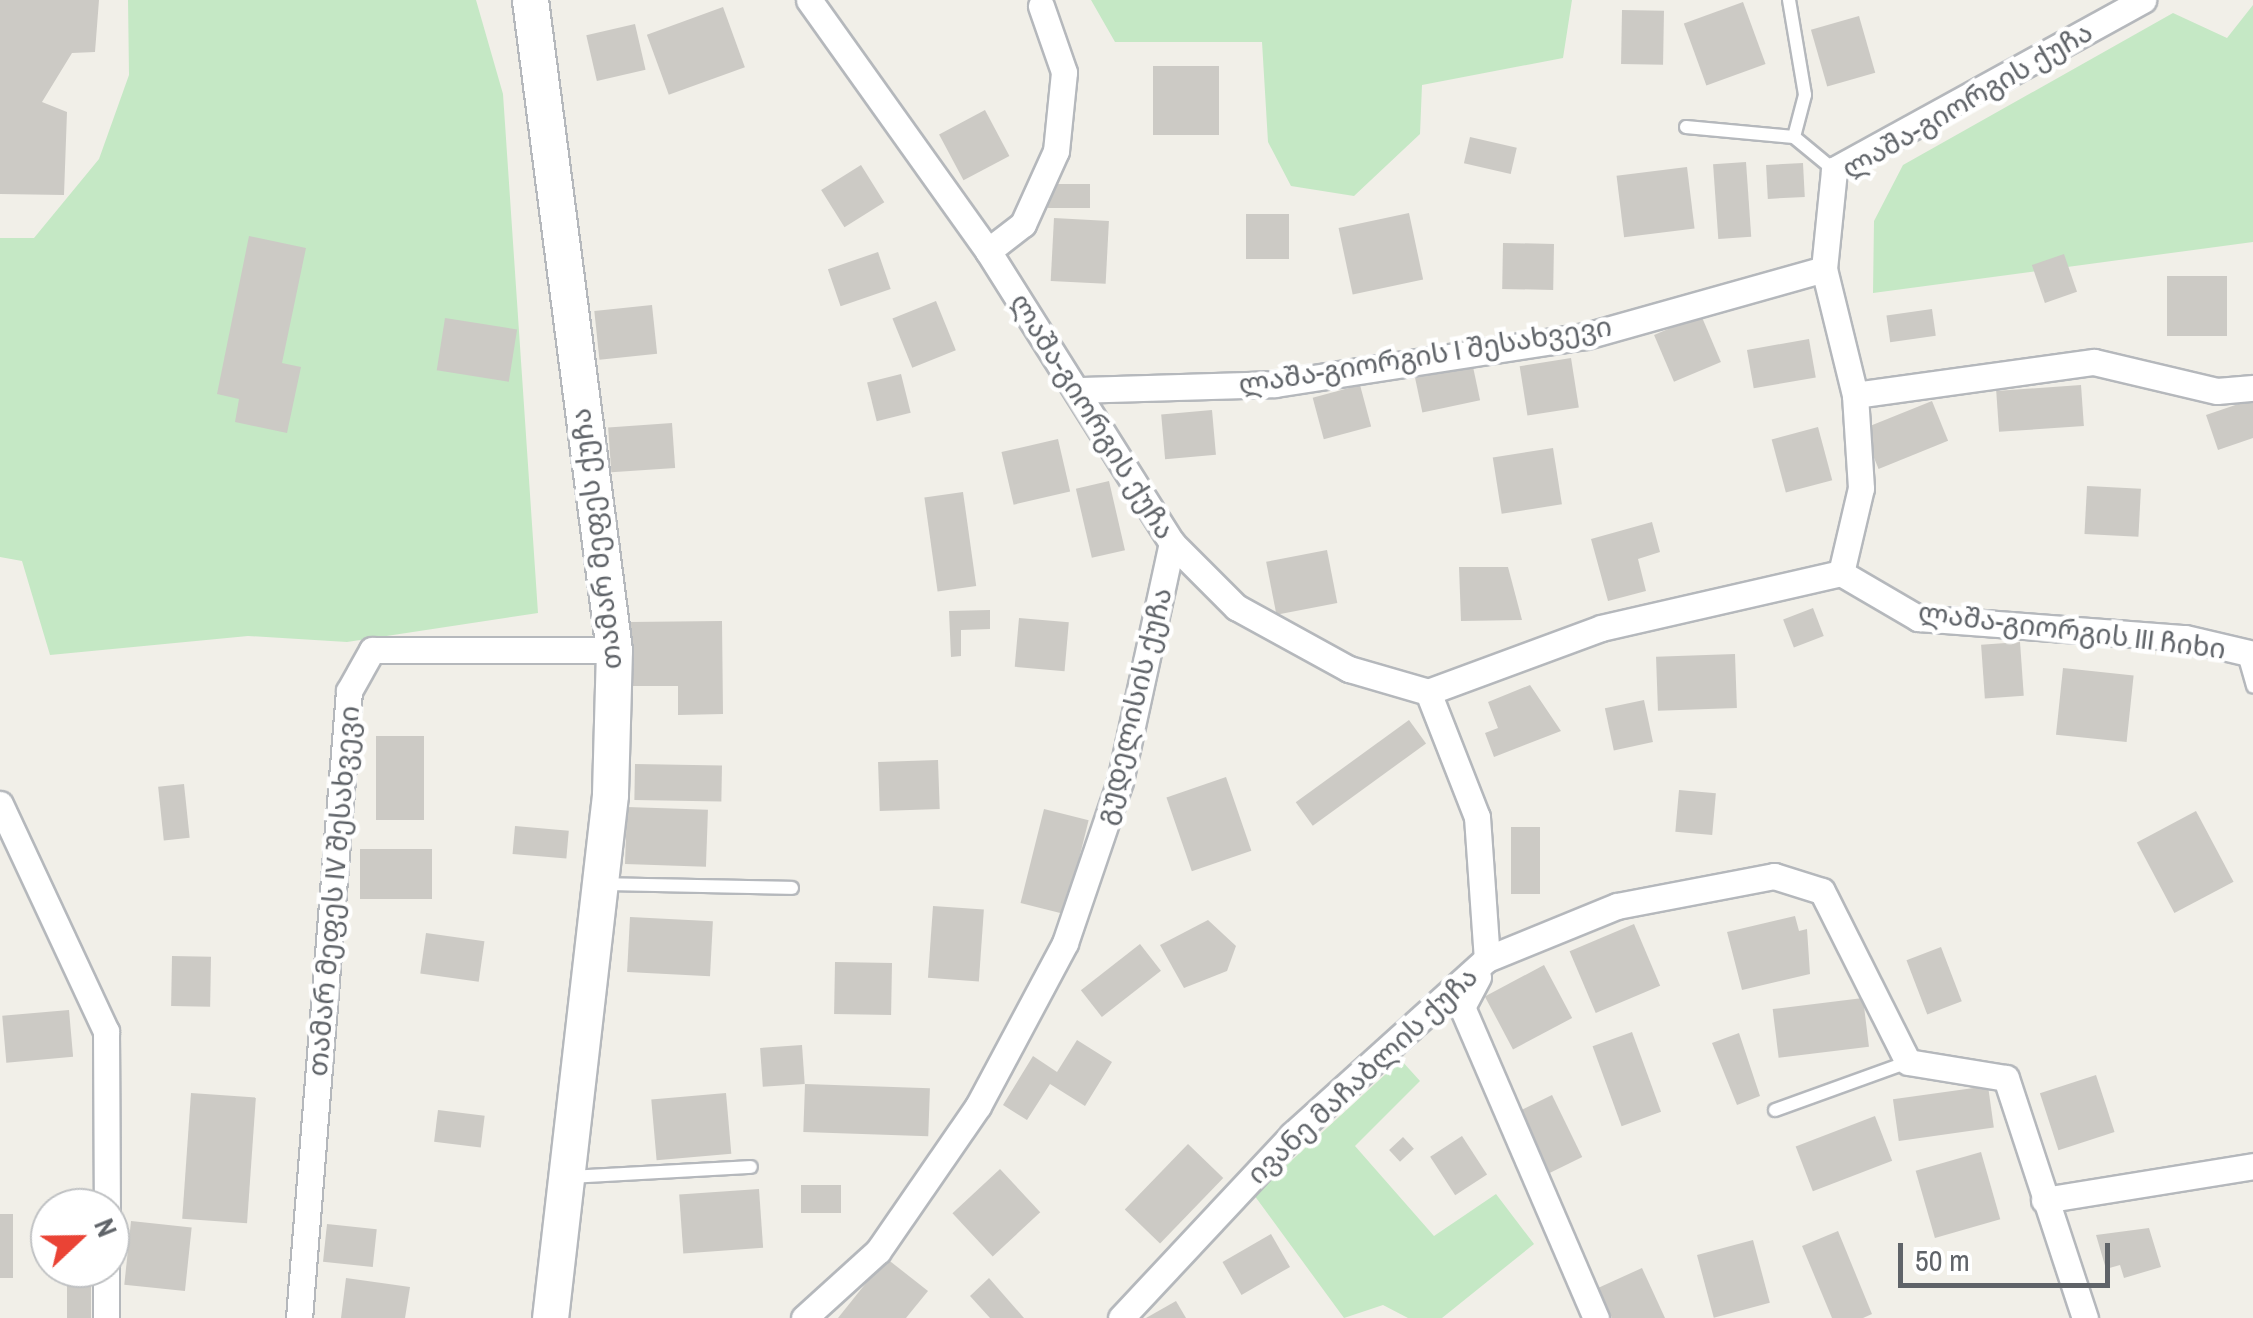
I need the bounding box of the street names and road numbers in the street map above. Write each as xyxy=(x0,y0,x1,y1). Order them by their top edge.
street label: ლაშა-გიორგის ქუჩა xyxy=(1836,15,2098,185)
street label: ლაშა-გიორგის ქუჩა xyxy=(1004,287,1182,545)
street label: ლაშა-გიორგის I შესახვევი xyxy=(1236,309,1614,401)
street label: თამარ მეფეს ქუჩა xyxy=(563,406,629,672)
street label: გუდელისის ქუჩა xyxy=(1087,584,1179,828)
street label: ლაშა-გიორგის III ჩიხი xyxy=(1916,594,2228,666)
street label: თამარ მეფეს IV შესახვევი xyxy=(300,704,366,1078)
street label: ივანე მაჩაბლის ქუჩა xyxy=(1240,959,1484,1191)

